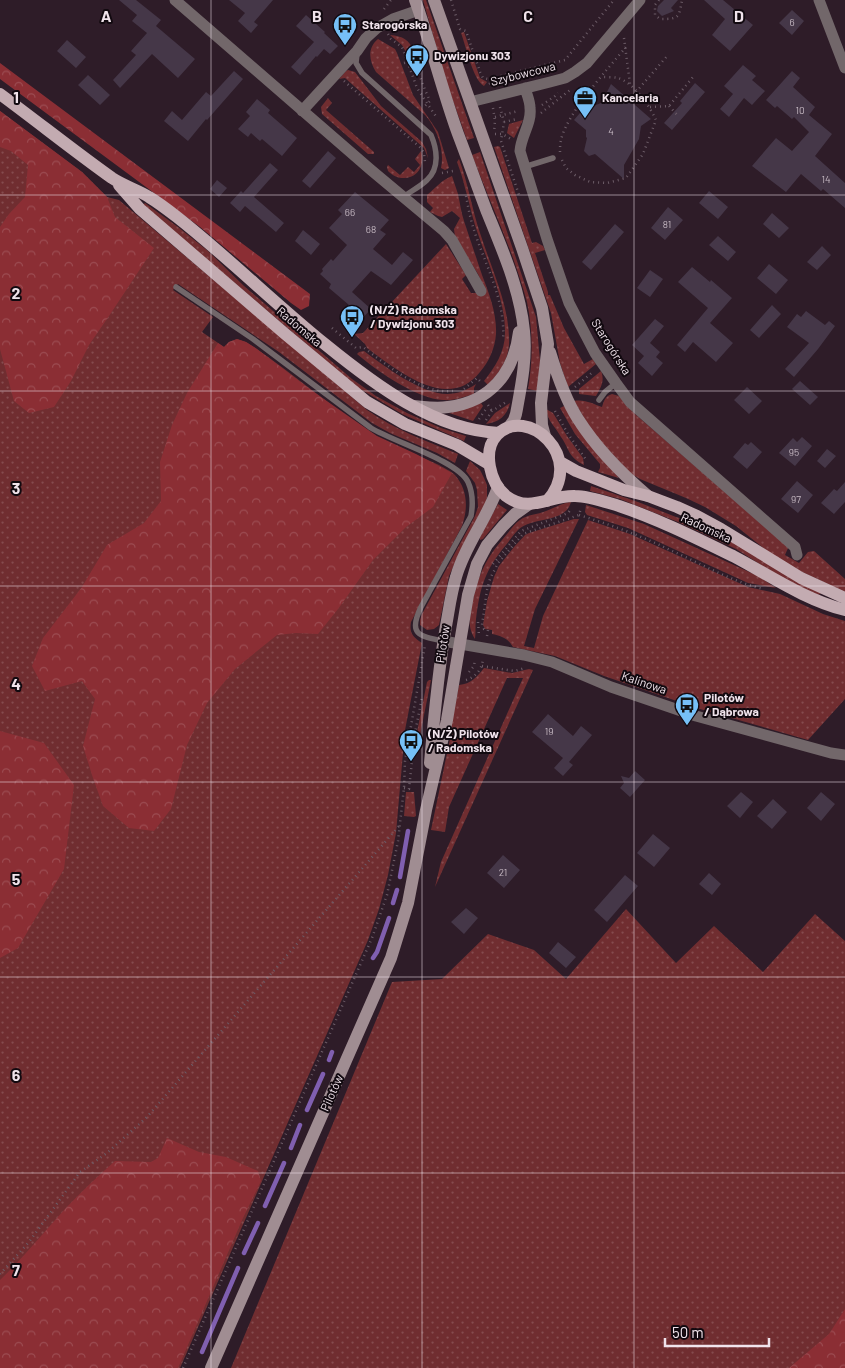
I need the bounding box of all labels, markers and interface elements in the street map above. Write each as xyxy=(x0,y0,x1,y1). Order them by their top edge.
text: A xyxy=(101,6,112,25)
text: B xyxy=(312,6,322,25)
text: C xyxy=(523,6,533,25)
text: D xyxy=(734,6,744,25)
bus stop icon: Starogórska xyxy=(332,12,358,46)
house number: 6 xyxy=(789,16,795,28)
place label: Starogórska xyxy=(362,17,427,31)
bus stop icon: Dywizjonu 303 xyxy=(404,43,430,77)
place label: Dywizjonu 303 xyxy=(434,48,510,62)
street label: Szybowcowa xyxy=(489,58,557,88)
office icon: Kancelaria xyxy=(572,85,598,119)
text: 1 xyxy=(13,87,19,106)
place label: Kancelaria xyxy=(602,90,659,104)
house number: 10 xyxy=(795,104,805,116)
house number: 4 xyxy=(608,125,614,137)
house number: 14 xyxy=(821,173,831,185)
house number: 66 xyxy=(345,206,355,218)
house number: 81 xyxy=(663,218,671,230)
house number: 68 xyxy=(366,223,376,235)
text: 2 xyxy=(12,283,21,302)
place label: (N/Ż) Radomska / Dywizjonu 303 xyxy=(369,302,457,330)
street label: Radomska xyxy=(274,303,325,349)
bus stop icon: (N/Ż) Radomska / Dywizjonu 303 xyxy=(339,304,365,338)
street label: Starogórska xyxy=(589,316,635,377)
house number: 95 xyxy=(789,446,799,458)
text: 3 xyxy=(12,478,20,497)
house number: 97 xyxy=(791,493,801,505)
street label: Radomska xyxy=(679,509,734,545)
street label: Pilotów xyxy=(432,623,452,664)
street label: Kalinowa xyxy=(620,668,669,696)
text: 4 xyxy=(11,674,21,693)
place label: Pilotów / Dąbrowa xyxy=(704,690,759,718)
bus stop icon: Pilotów / Dąbrowa xyxy=(674,692,700,726)
house number: 19 xyxy=(545,725,553,737)
place label: (N/Ż) Pilotów / Radomska xyxy=(427,726,499,754)
bus stop icon: (N/Ż) Pilotów / Radomska xyxy=(398,728,424,762)
house number: 21 xyxy=(499,866,507,878)
text: 5 xyxy=(12,869,21,888)
text: 6 xyxy=(12,1065,21,1084)
street label: Pilotów xyxy=(317,1072,345,1113)
text: 7 xyxy=(12,1260,20,1279)
scale bar xyxy=(665,1316,769,1348)
text: 50 m xyxy=(672,1323,704,1341)

